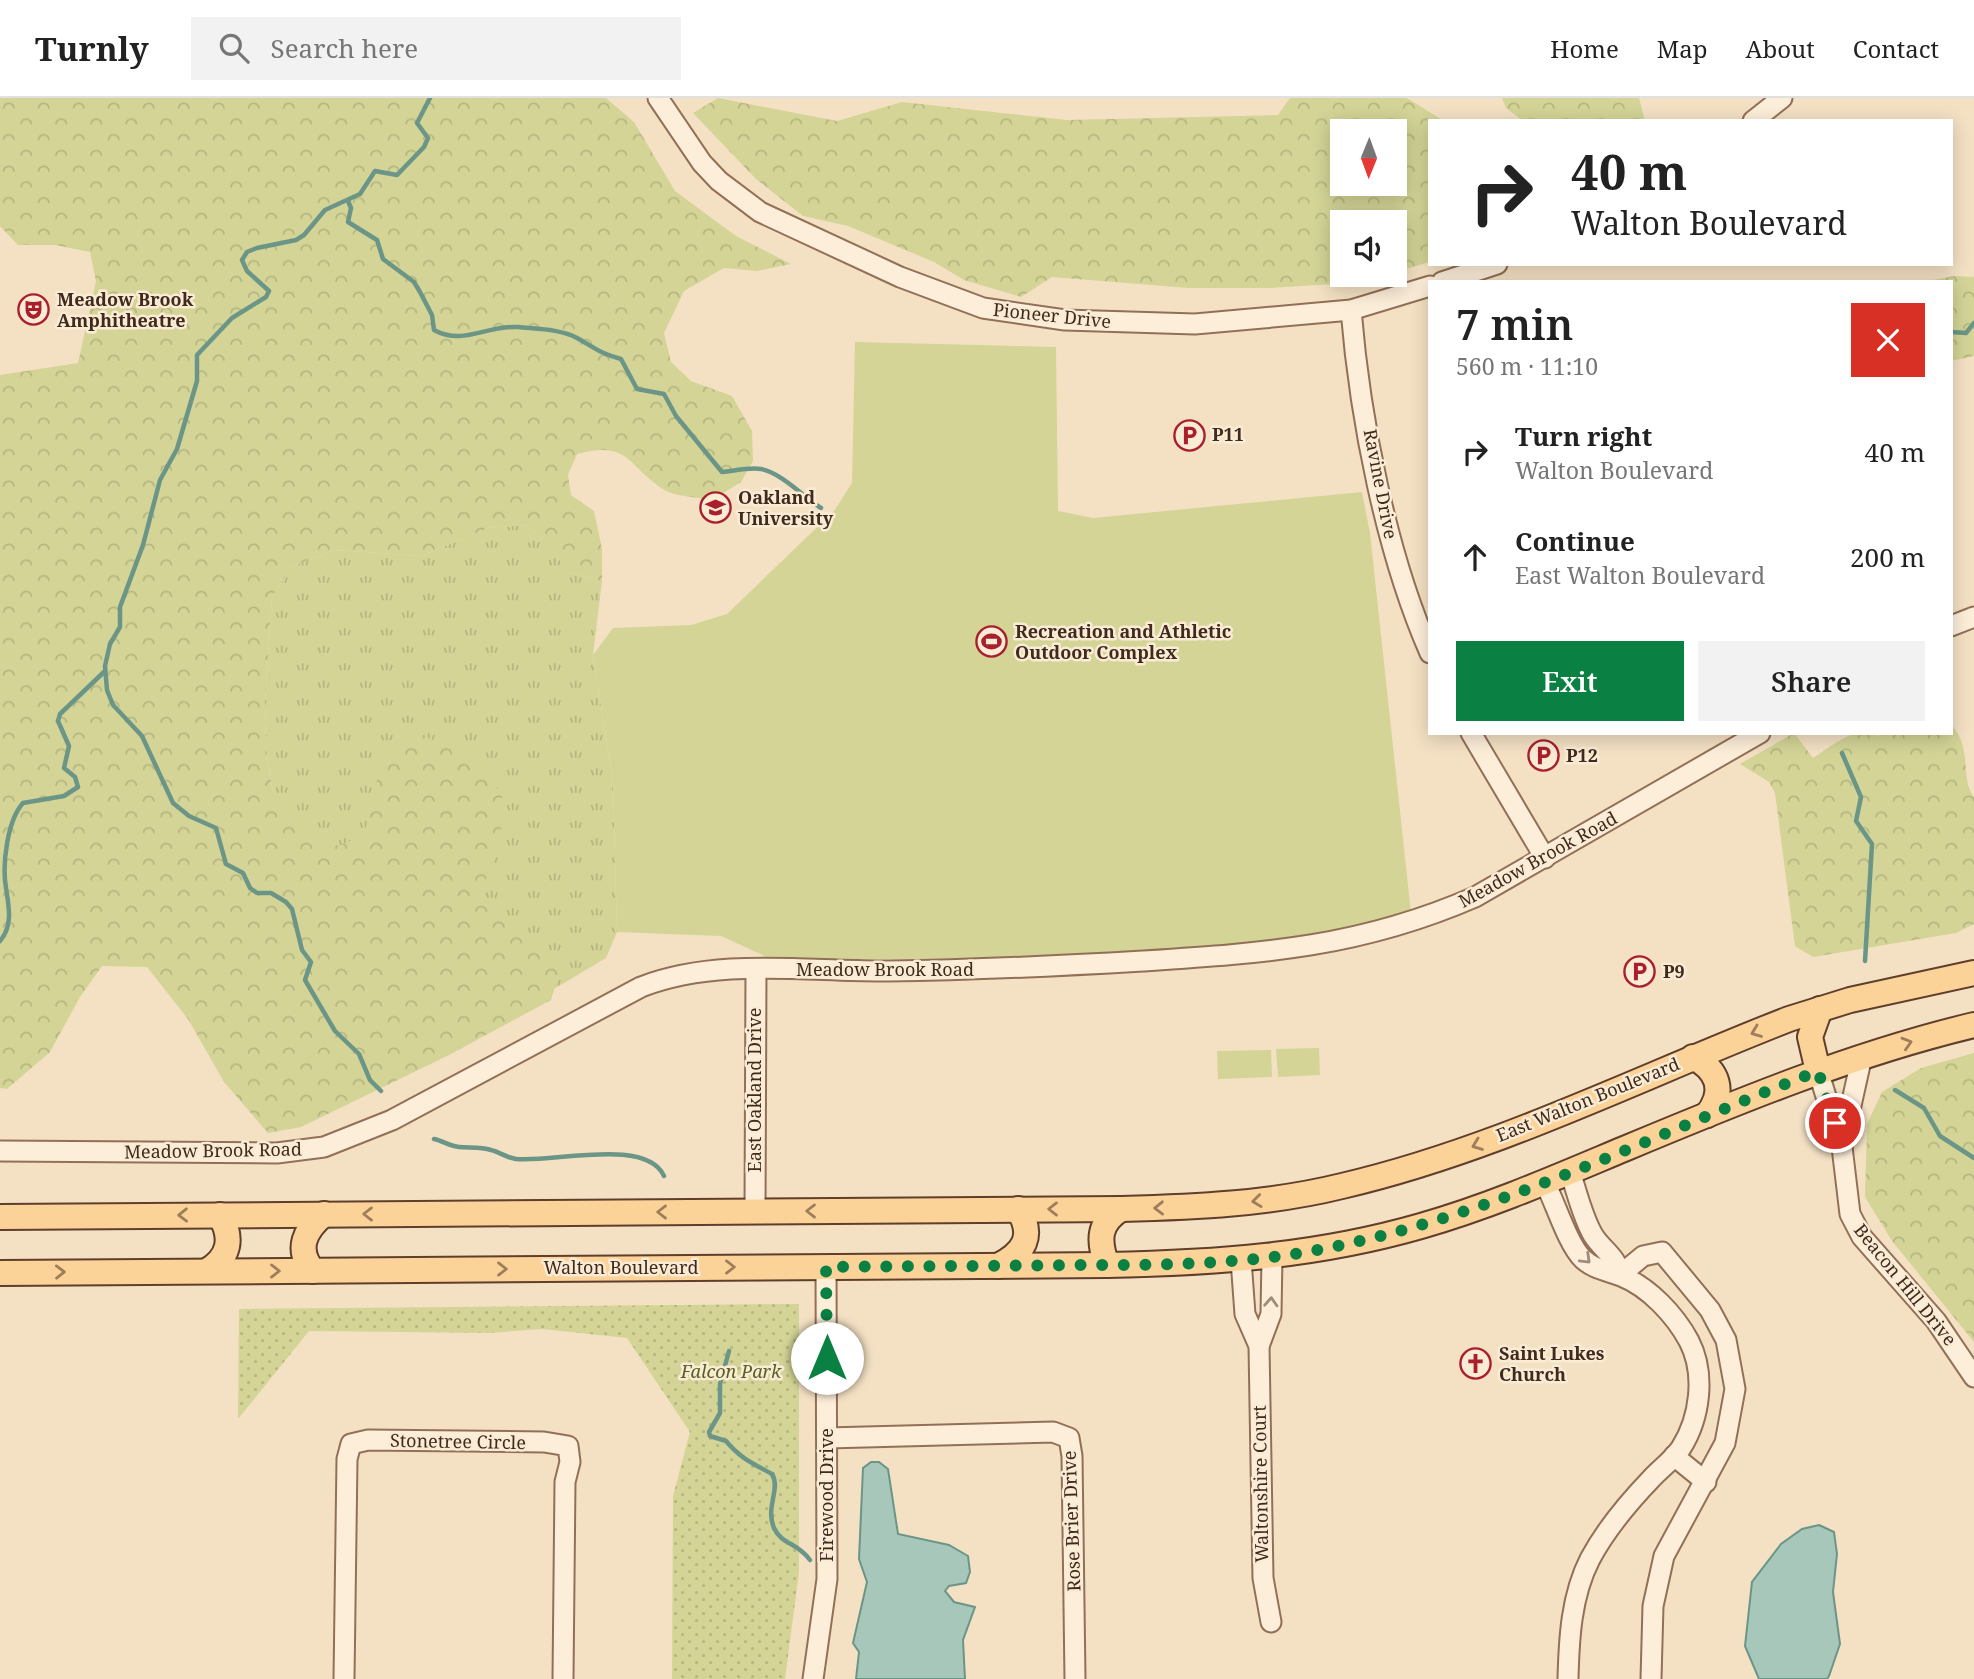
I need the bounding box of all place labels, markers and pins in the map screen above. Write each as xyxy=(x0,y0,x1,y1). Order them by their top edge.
place label: Meadow Brook Amphitheatre xyxy=(57,287,194,332)
theatre icon: Meadow Brook Amphitheatre xyxy=(17,293,51,327)
parking icon: P11 xyxy=(1172,418,1206,452)
place label: P11 xyxy=(1212,422,1244,446)
place label: Oakland University xyxy=(738,485,834,530)
school or university icon: Oakland University xyxy=(698,491,732,525)
place label: Recreation and Athletic Outdoor Complex xyxy=(1015,619,1231,664)
sports icon: Recreation and Athletic Outdoor Complex xyxy=(975,625,1009,659)
parking icon: P12 xyxy=(1526,739,1560,773)
place label: P12 xyxy=(1566,743,1598,767)
parking icon: P9 xyxy=(1623,955,1657,989)
place label: P9 xyxy=(1663,959,1685,983)
pin xyxy=(1805,1093,1865,1153)
place label: Saint Lukes Church xyxy=(1499,1341,1605,1386)
church icon: Saint Lukes Church xyxy=(1459,1347,1493,1381)

